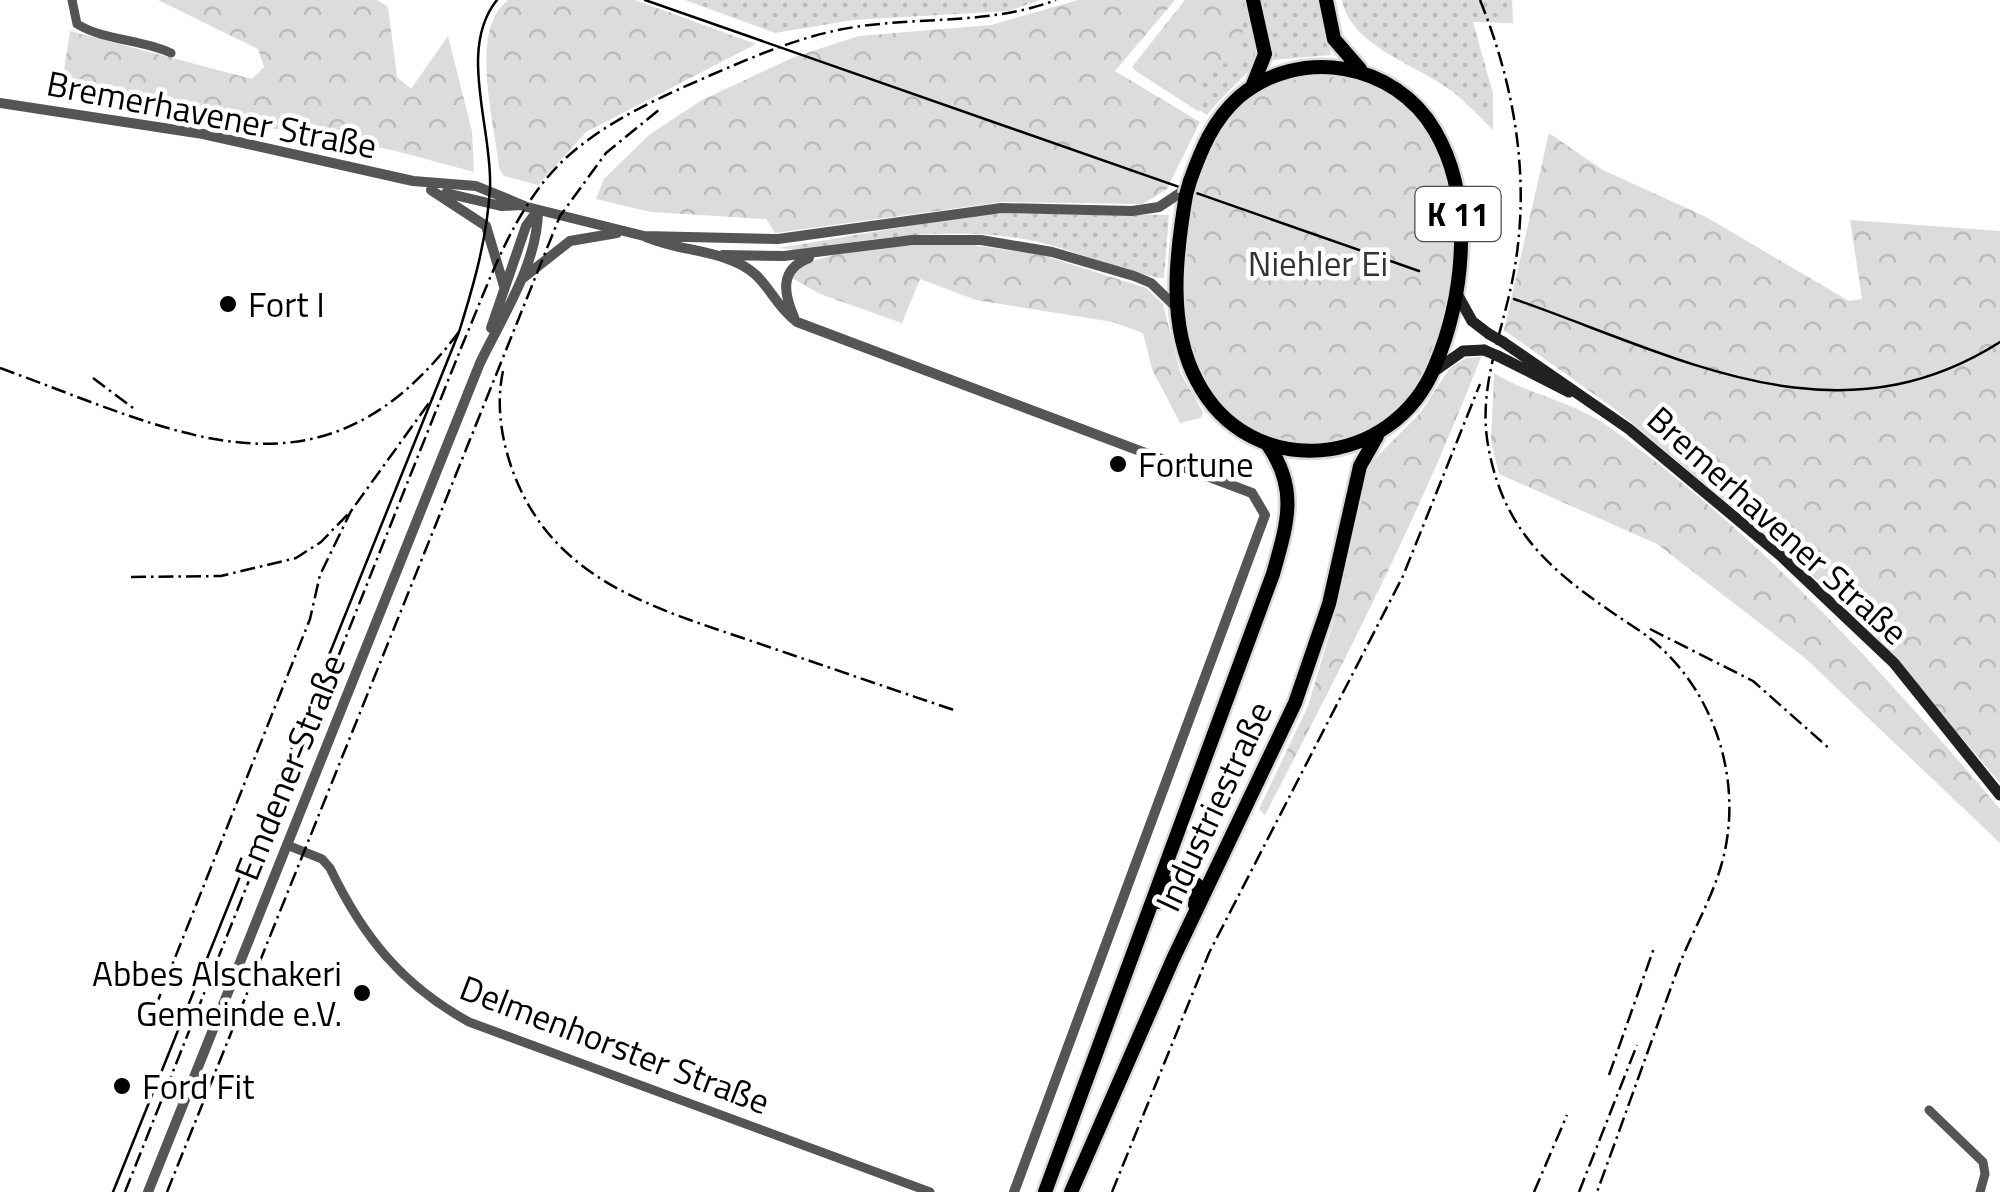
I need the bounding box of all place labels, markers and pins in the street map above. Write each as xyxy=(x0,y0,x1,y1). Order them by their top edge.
place label: Fort I xyxy=(248,277,325,331)
marker: Fort I xyxy=(217,293,239,315)
place label: Fortune xyxy=(1138,437,1254,491)
marker: Fortune xyxy=(1107,453,1129,475)
place label: Abbes Alschakeri Gemeinde e.V. xyxy=(92,946,342,1040)
marker: Abbes Alschakeri Gemeinde e.V. xyxy=(351,982,373,1004)
place label: Ford Fit xyxy=(142,1059,255,1113)
marker: Ford Fit xyxy=(111,1075,133,1097)

